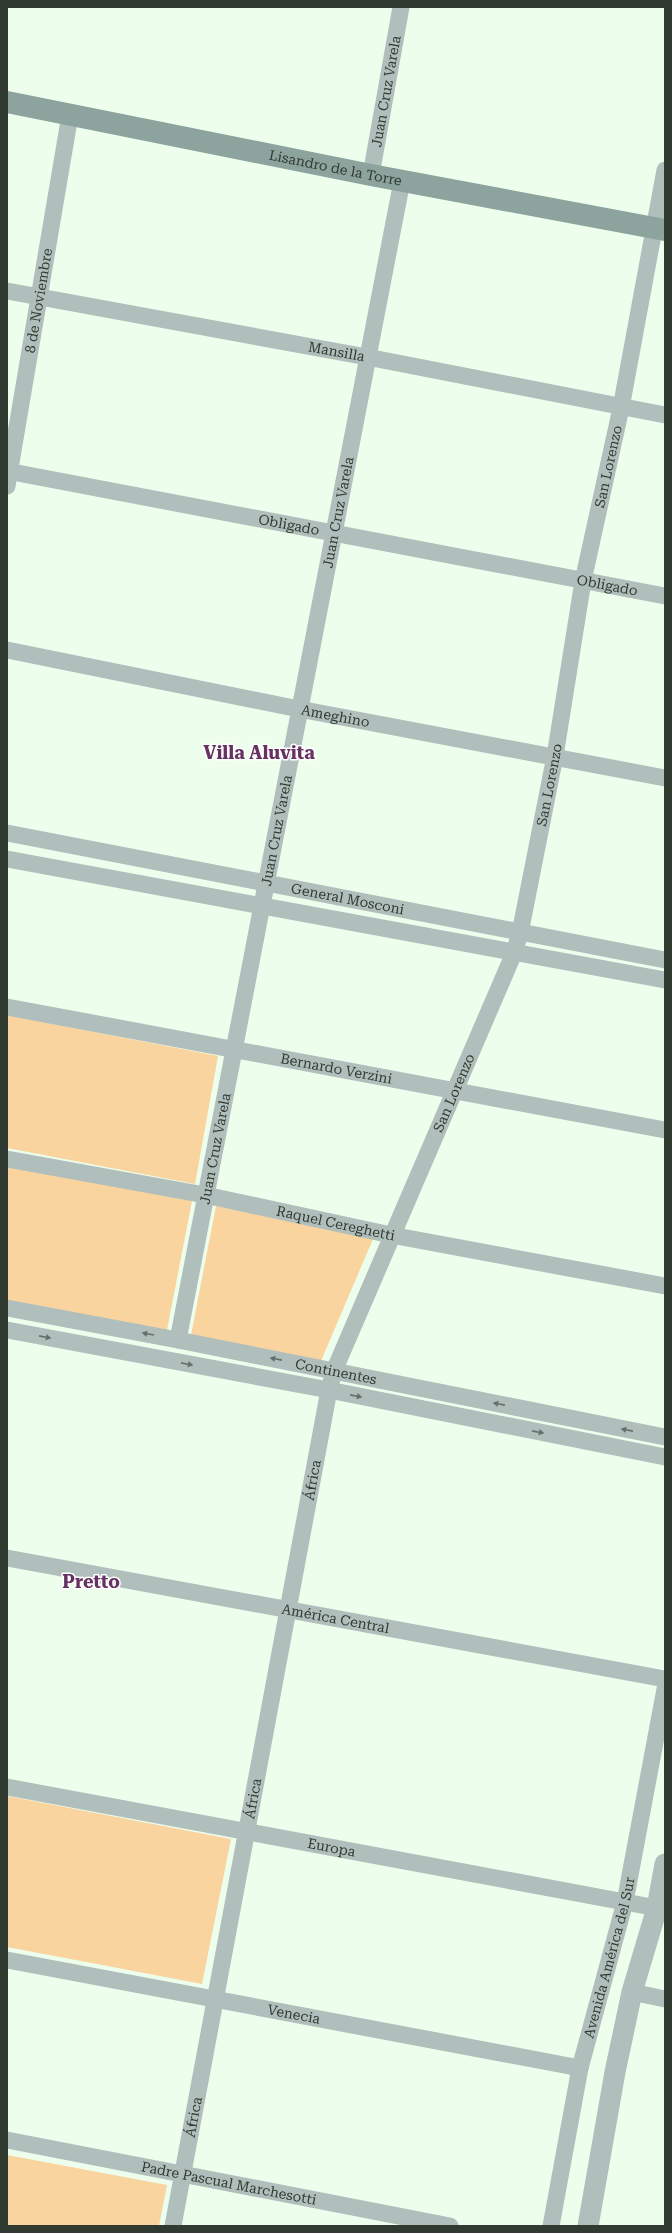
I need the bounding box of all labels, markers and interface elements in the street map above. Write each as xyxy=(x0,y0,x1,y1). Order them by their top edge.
street label: Juan Cruz Varela xyxy=(368,34,404,148)
street label: Lisandro de la Torre xyxy=(268,147,404,189)
street label: 8 de Noviembre xyxy=(22,247,55,354)
street label: Mansilla xyxy=(307,338,366,365)
street label: San Lorenzo xyxy=(591,424,625,509)
street label: Juan Cruz Varela xyxy=(319,455,357,569)
street label: Obligado xyxy=(257,511,321,538)
street label: Obligado xyxy=(575,571,639,599)
street label: Ameghino xyxy=(300,702,371,730)
district label: Villa Aluvita xyxy=(203,742,315,763)
street label: San Lorenzo xyxy=(533,742,565,828)
street label: Juan Cruz Varela xyxy=(258,773,295,887)
street label: General Mosconi xyxy=(290,880,406,918)
street label: Bernardo Verzini xyxy=(279,1050,394,1087)
street label: San Lorenzo xyxy=(430,1051,478,1134)
street label: Juan Cruz Varela xyxy=(196,1091,234,1206)
street label: Raquel Cereghetti xyxy=(275,1203,397,1244)
one-way arrow xyxy=(142,1331,154,1337)
one-way arrow xyxy=(39,1334,51,1340)
one-way arrow xyxy=(270,1356,282,1362)
street label: Continentes xyxy=(294,1356,378,1387)
one-way arrow xyxy=(181,1361,193,1367)
one-way arrow xyxy=(350,1393,362,1399)
one-way arrow xyxy=(493,1401,505,1407)
one-way arrow xyxy=(621,1426,633,1432)
one-way arrow xyxy=(532,1429,544,1435)
street label: África xyxy=(301,1458,324,1501)
district label: Pretto xyxy=(62,1571,120,1592)
street label: América Central xyxy=(280,1601,391,1636)
street label: África xyxy=(241,1776,264,1820)
street label: Europa xyxy=(306,1835,357,1860)
street label: Avenida América del Sur xyxy=(581,1876,638,2040)
street label: Venecia xyxy=(266,2001,322,2027)
street label: África xyxy=(182,2095,205,2138)
street label: Padre Pascual Marchesotti xyxy=(140,2158,318,2208)

